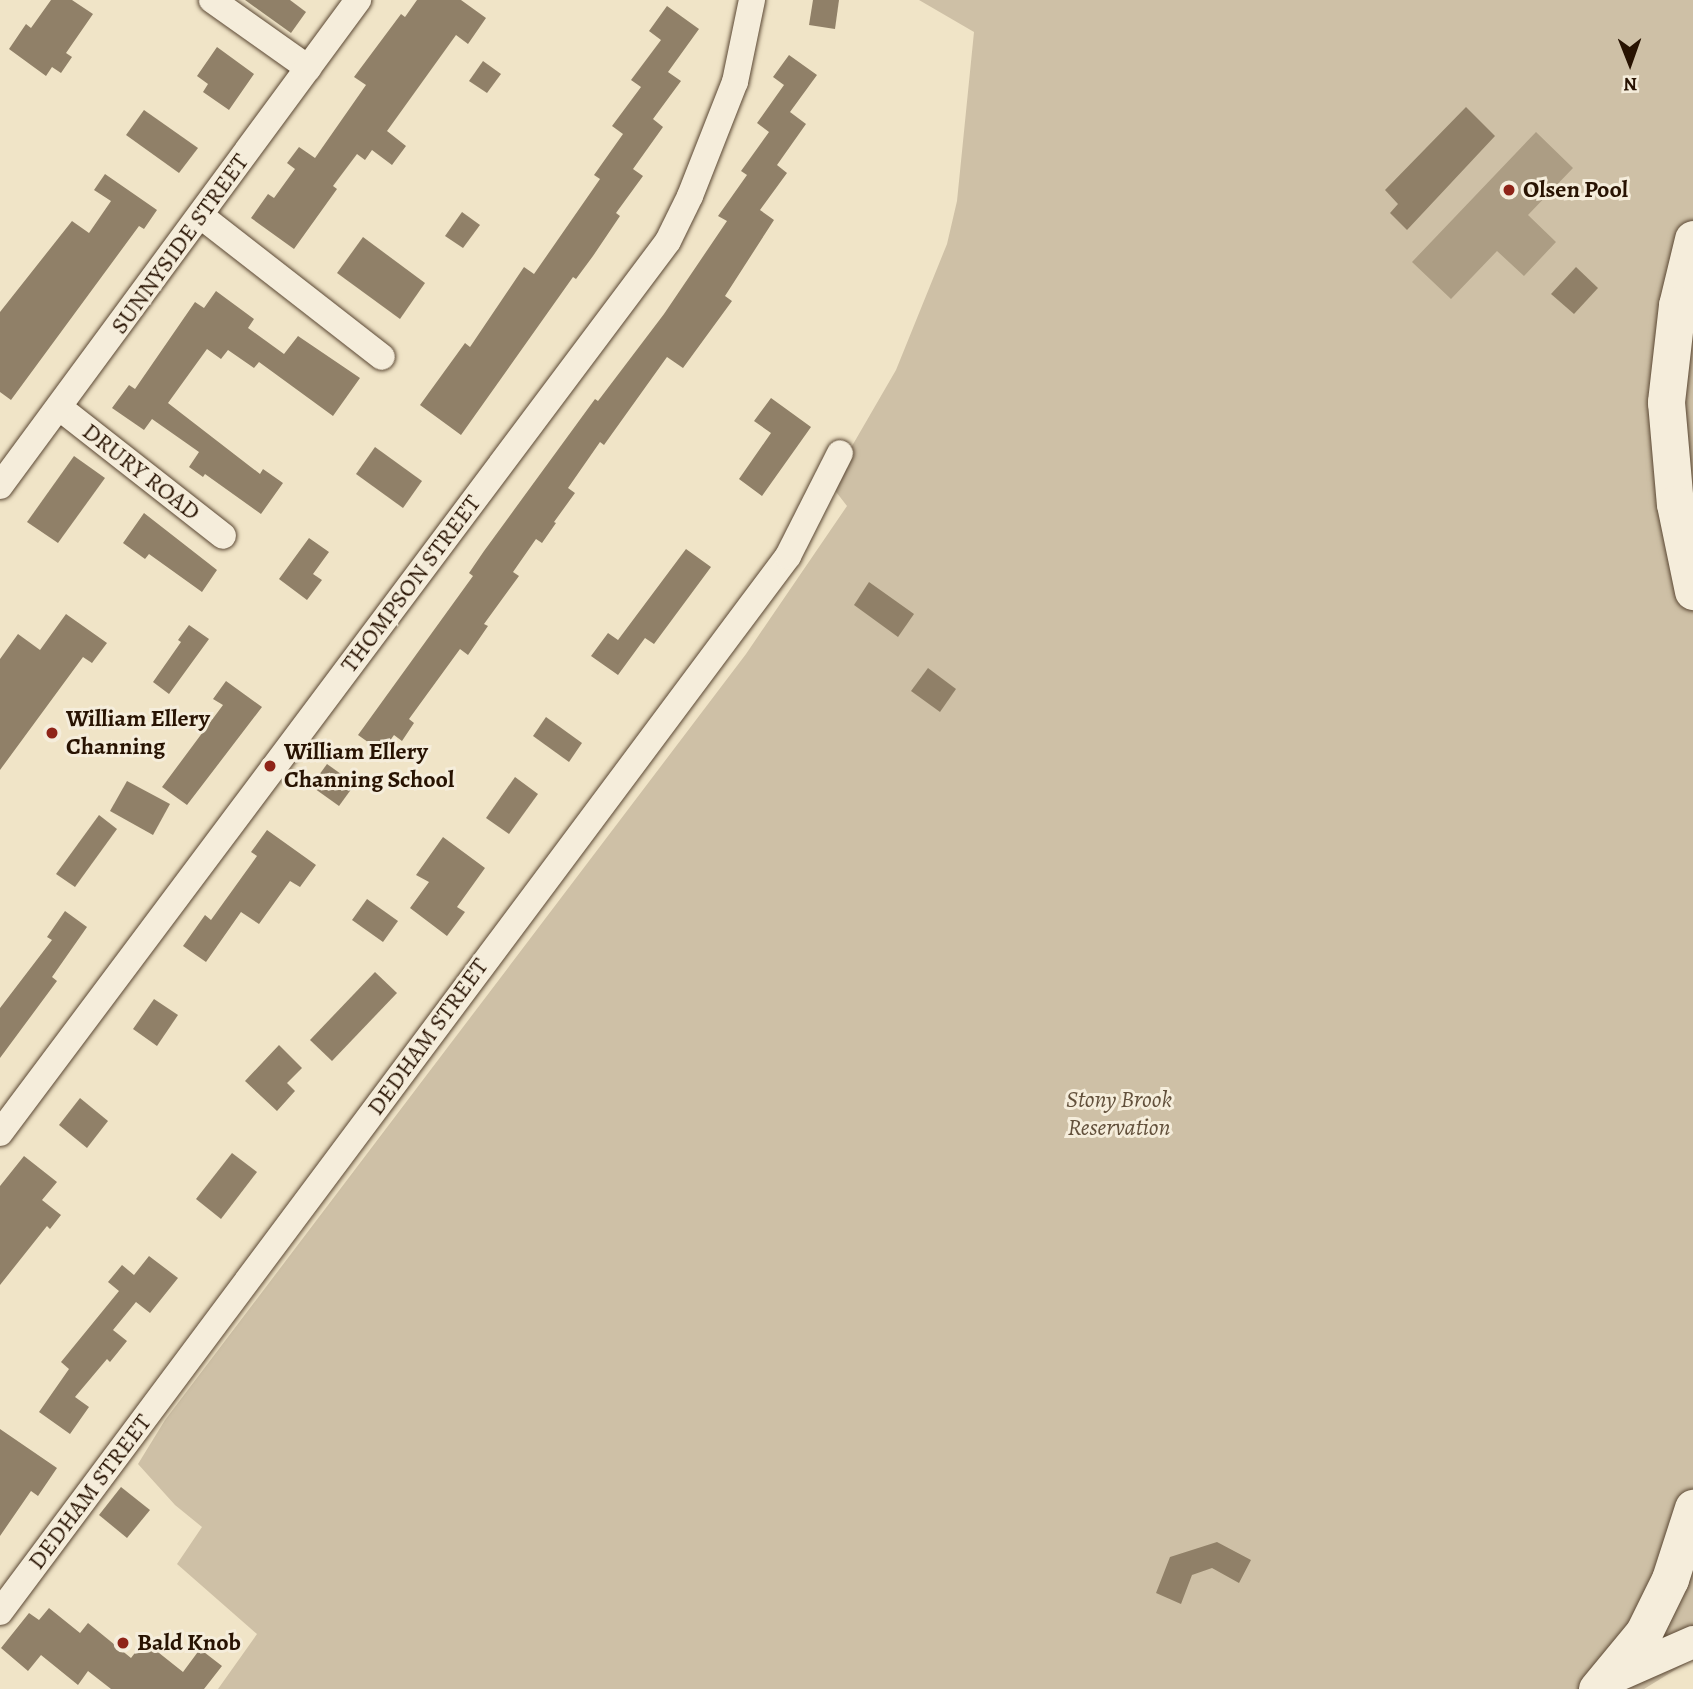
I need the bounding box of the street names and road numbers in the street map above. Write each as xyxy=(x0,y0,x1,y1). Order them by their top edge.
street label: SUNNYSIDE STREET xyxy=(105,148,255,340)
street label: DRURY ROAD xyxy=(76,417,206,527)
street label: THOMPSON STREET xyxy=(335,490,487,678)
street label: DEDHAM STREET xyxy=(361,953,495,1121)
street label: DEDHAM STREET xyxy=(22,1409,158,1575)

